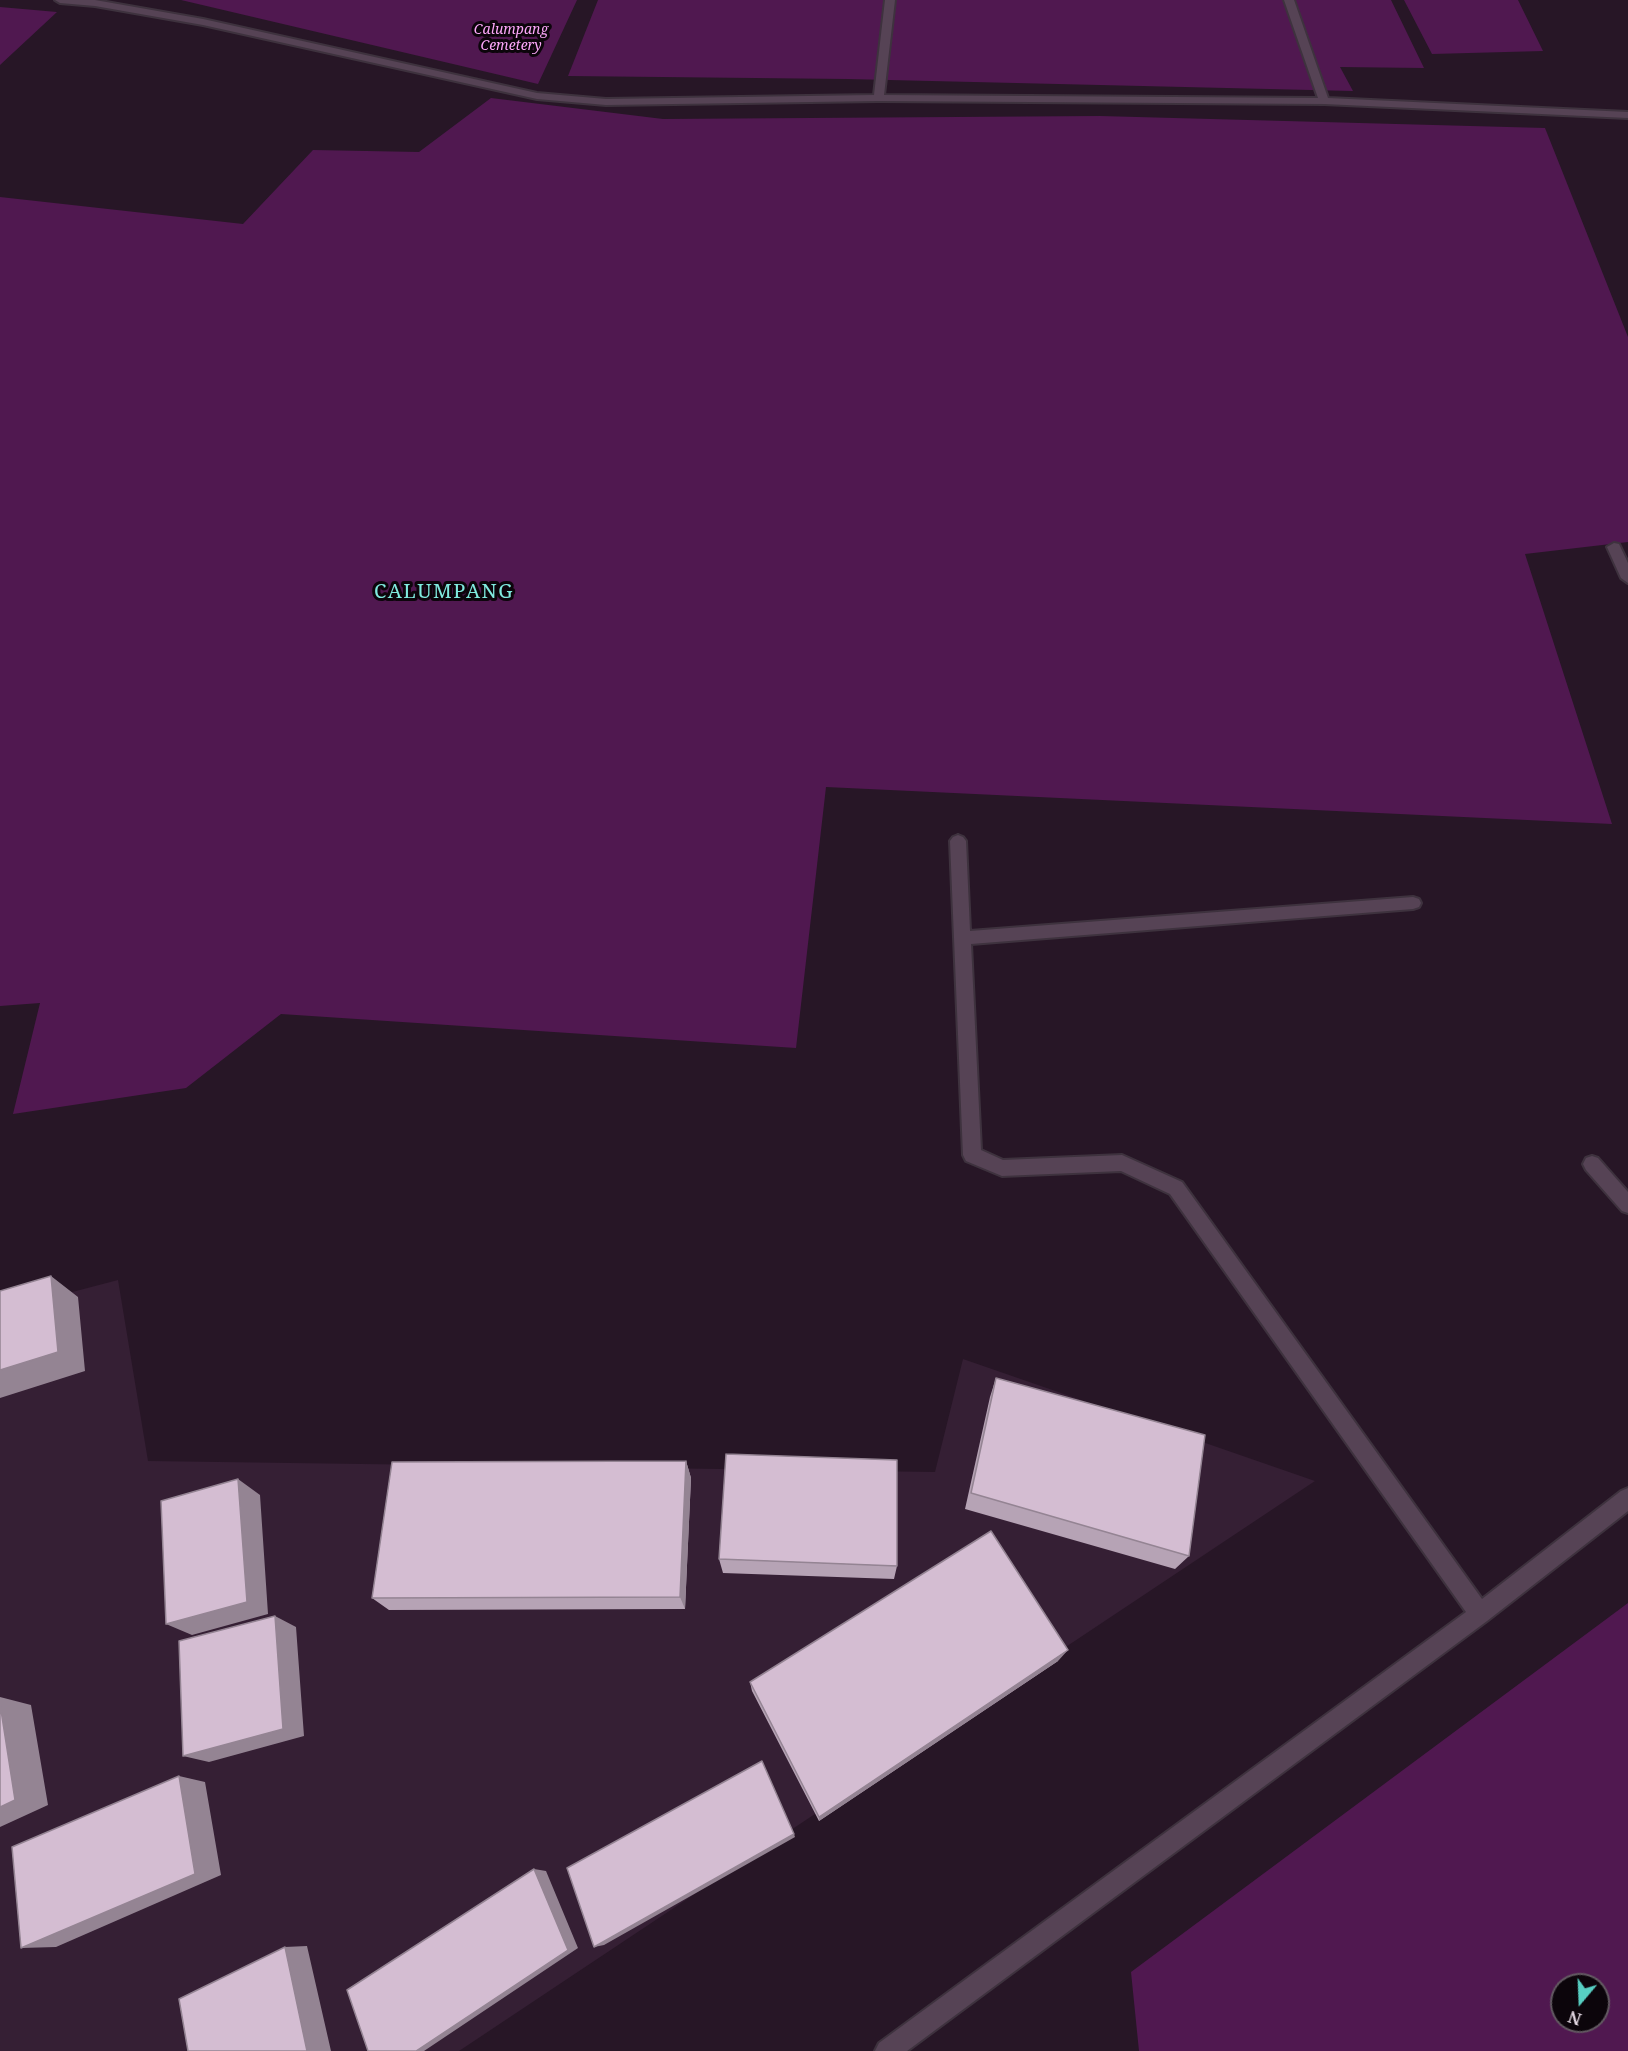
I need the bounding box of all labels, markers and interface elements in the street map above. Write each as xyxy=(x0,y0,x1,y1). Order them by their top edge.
park label: Calumpang Cemetery xyxy=(474,22,548,54)
district label: CALUMPANG xyxy=(374,580,514,604)
north arrow xyxy=(1550,1973,1610,2033)
text: N xyxy=(1565,2006,1584,2031)

